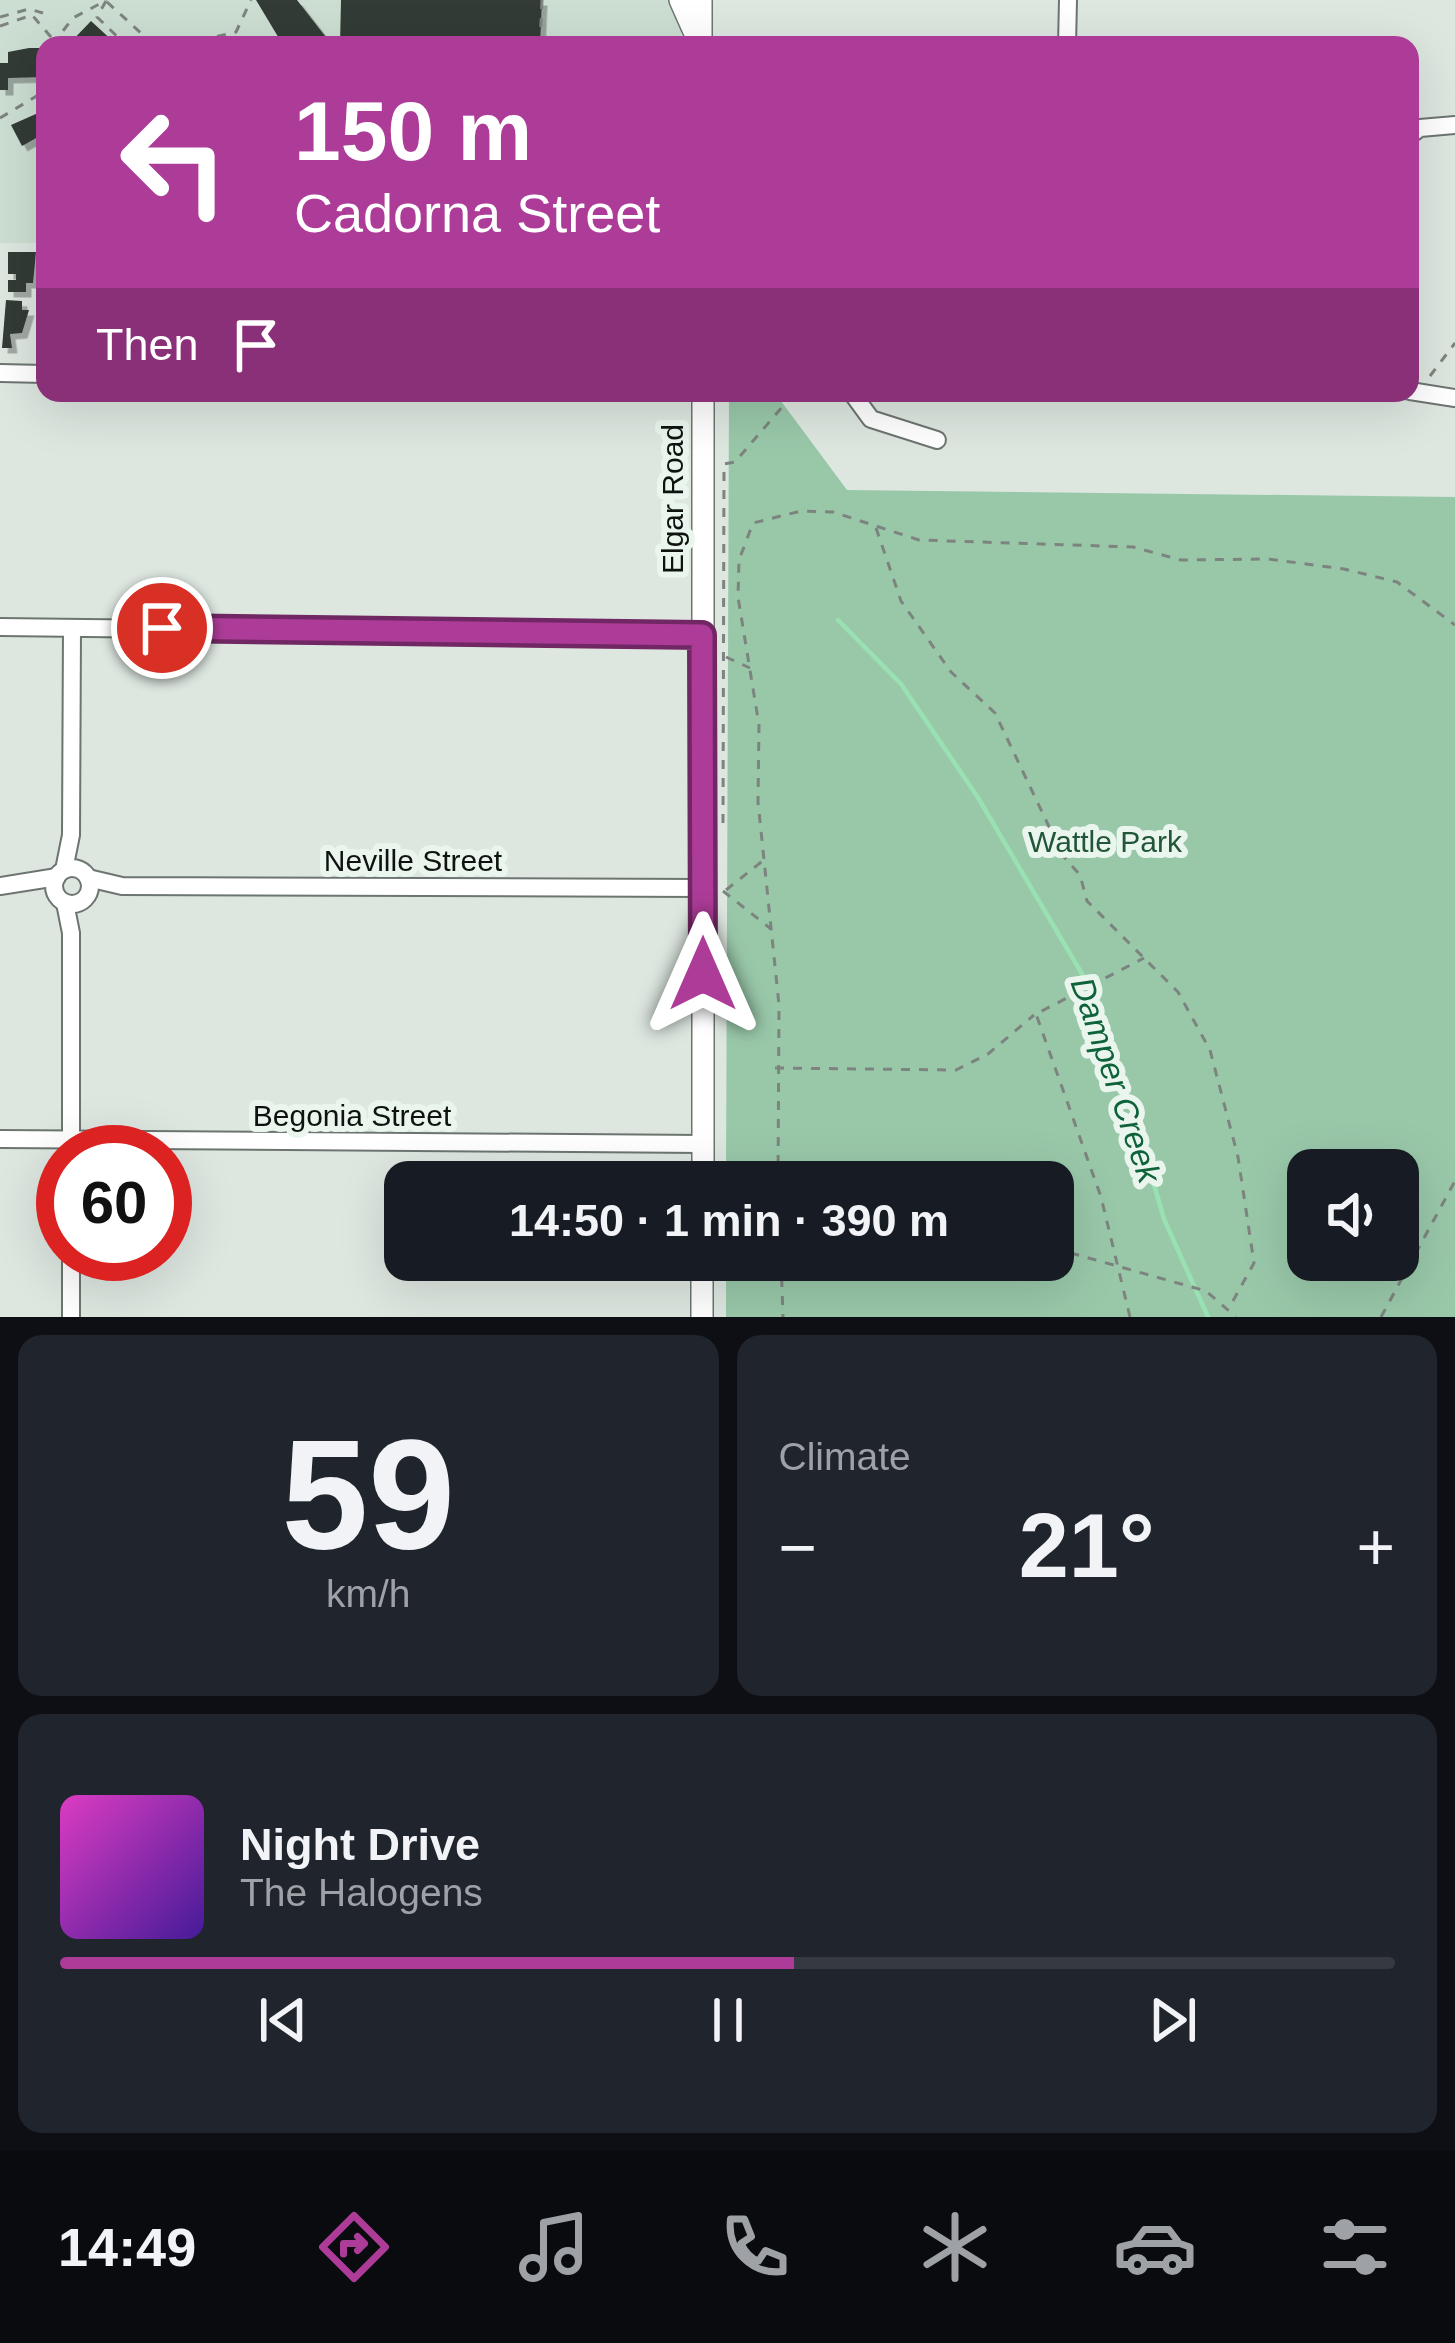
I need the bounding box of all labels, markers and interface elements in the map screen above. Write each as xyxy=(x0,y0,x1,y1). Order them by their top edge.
icon: left xyxy=(96,84,252,240)
text: 150 m xyxy=(294,84,532,178)
text: Cadorna Street xyxy=(294,183,660,243)
icon: arrive xyxy=(223,312,289,378)
text: Then xyxy=(96,319,199,370)
street label: Elgar Road xyxy=(656,424,689,574)
pin xyxy=(111,577,213,679)
icon: arrive xyxy=(129,595,195,661)
park label: Wattle Park xyxy=(1028,825,1183,858)
street label: Neville Street xyxy=(324,844,503,877)
position arrow xyxy=(640,911,766,1037)
water label: Damper Creek xyxy=(1064,973,1169,1189)
street label: Begonia Street xyxy=(253,1099,452,1132)
speed limit sign: 60 xyxy=(36,1125,192,1281)
map controls xyxy=(1287,1149,1419,1281)
button: sound xyxy=(1287,1149,1419,1281)
text: 14:50 · 1 min · 390 m xyxy=(509,1195,949,1246)
text: 59 xyxy=(281,1407,455,1581)
text: Climate xyxy=(779,1435,911,1478)
text: 21° xyxy=(1019,1496,1155,1596)
text: − xyxy=(779,1510,817,1584)
text: + xyxy=(1356,1510,1395,1584)
text: km/h xyxy=(326,1572,411,1615)
text: Night Drive xyxy=(240,1819,480,1870)
text: The Halogens xyxy=(240,1871,483,1914)
icon: previous xyxy=(250,1987,316,2053)
icon: pause xyxy=(695,1987,761,2053)
icon: next xyxy=(1140,1987,1206,2053)
icon: directions xyxy=(312,2205,396,2289)
icon: music xyxy=(512,2205,596,2289)
icon: phone xyxy=(713,2205,797,2289)
icon: climate xyxy=(913,2205,997,2289)
icon: car xyxy=(1113,2205,1197,2289)
icon: filters xyxy=(1313,2205,1397,2289)
text: 14:49 xyxy=(58,2217,196,2277)

